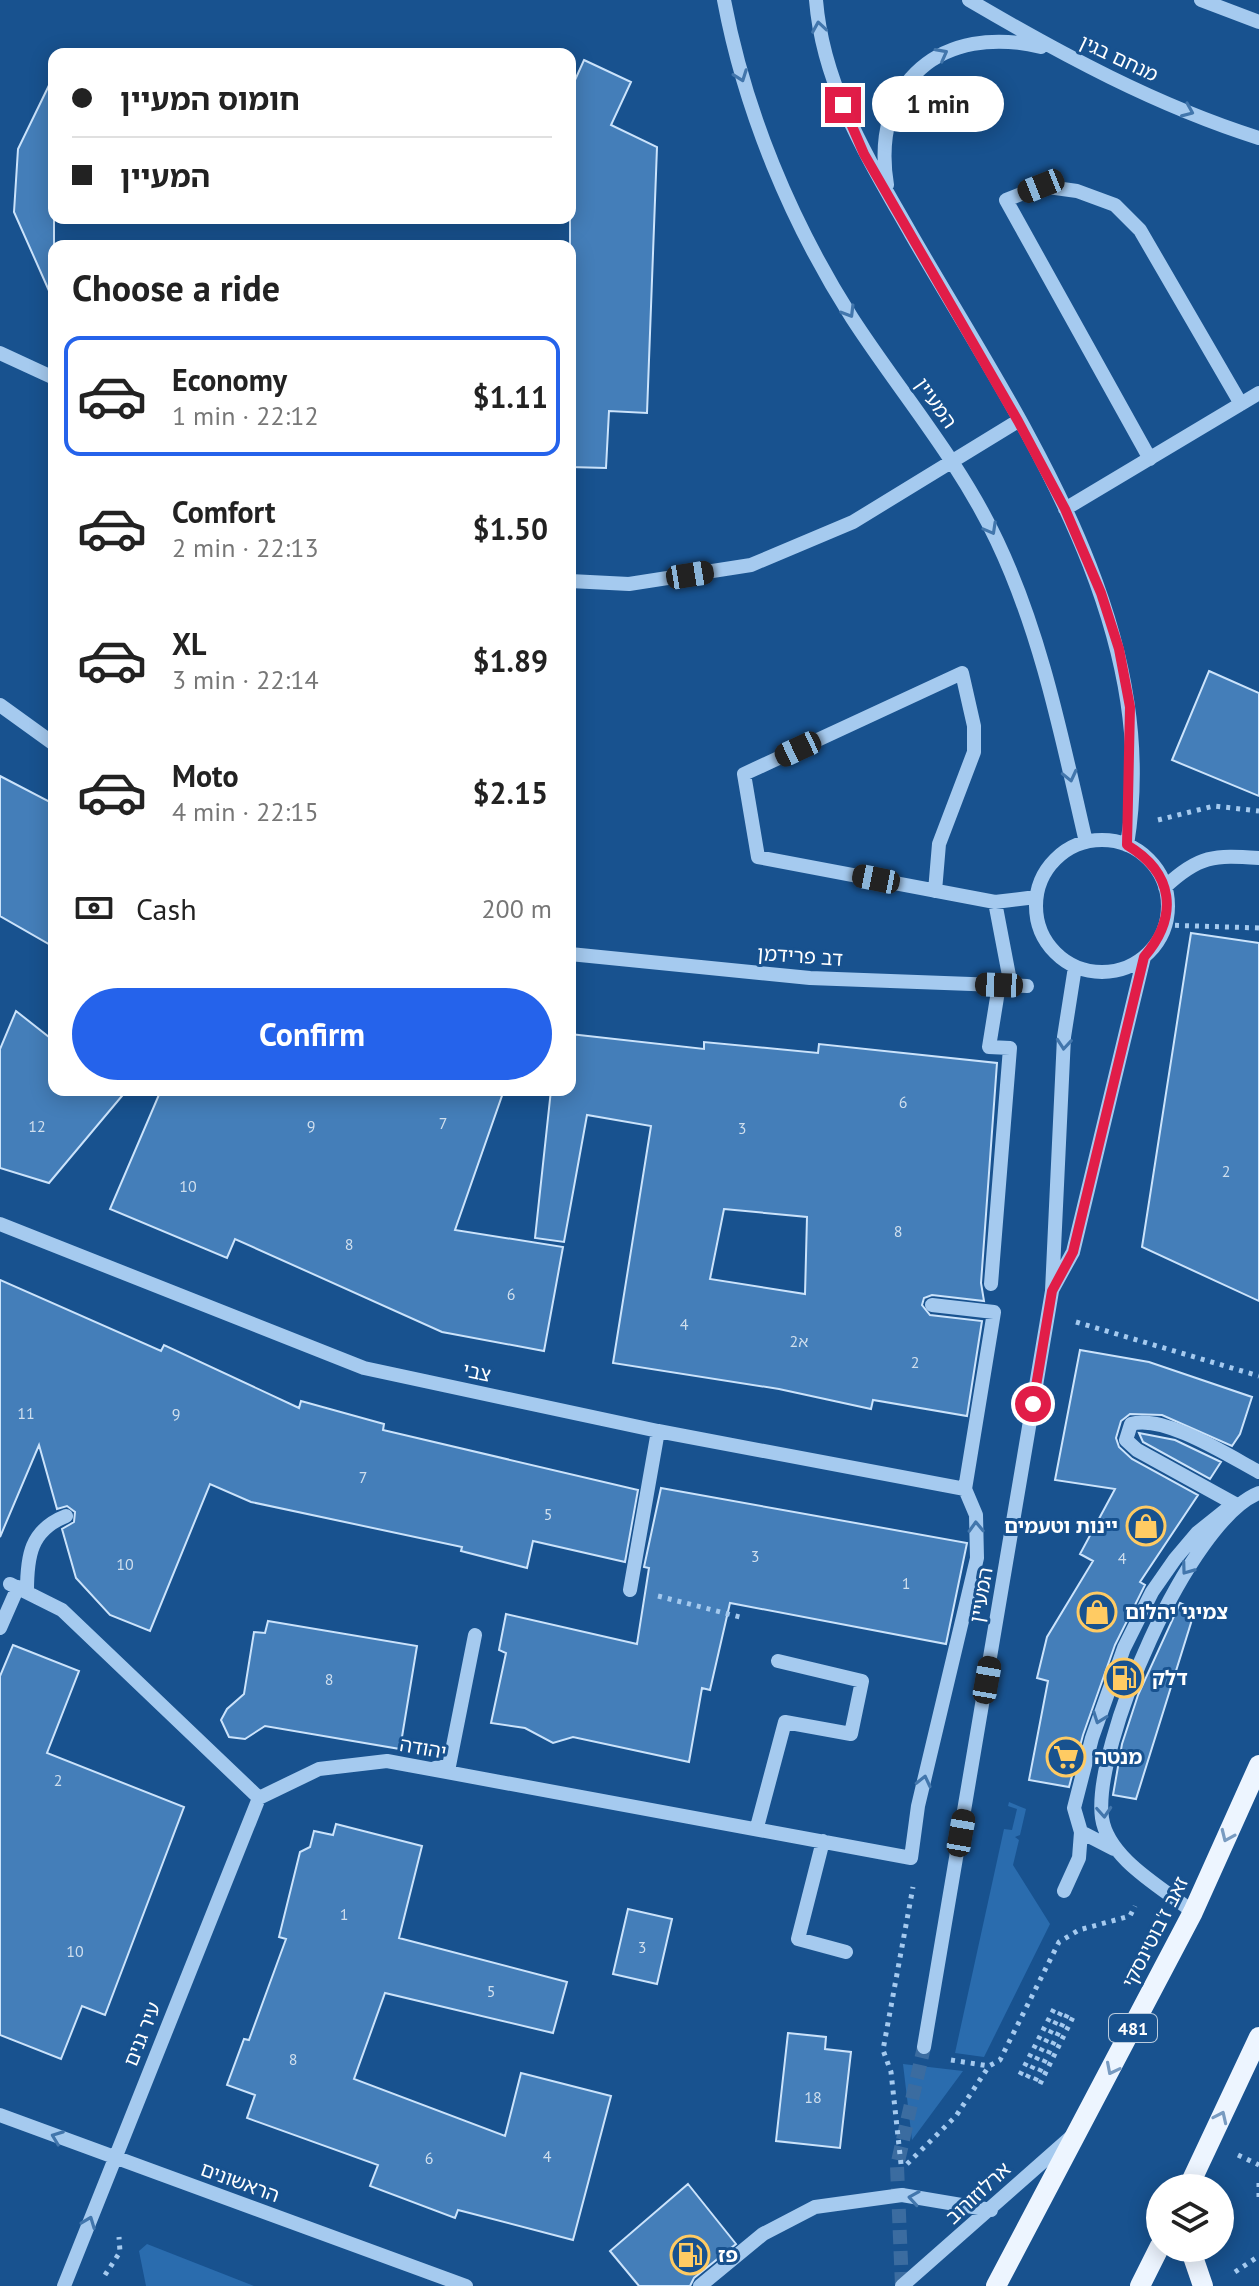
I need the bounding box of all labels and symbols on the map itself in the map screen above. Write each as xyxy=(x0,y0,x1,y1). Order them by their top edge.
one-way arrow xyxy=(811,20,828,34)
street label: מנחם בגין xyxy=(1076,29,1162,87)
one-way arrow xyxy=(934,48,949,63)
one-way arrow xyxy=(732,68,748,82)
callout: 1 min xyxy=(871,77,1003,133)
route end xyxy=(825,87,861,123)
one-way arrow xyxy=(1180,101,1194,117)
car xyxy=(1014,166,1068,206)
one-way arrow xyxy=(839,303,855,318)
street label: המעיין xyxy=(909,373,963,433)
one-way arrow xyxy=(981,521,996,536)
car xyxy=(664,559,716,591)
car xyxy=(771,728,825,770)
one-way arrow xyxy=(1061,768,1078,782)
car xyxy=(850,863,902,895)
street label: דב פרידמן xyxy=(756,940,844,972)
car xyxy=(975,972,1023,998)
one-way arrow xyxy=(1055,1038,1072,1051)
house number: 6 xyxy=(899,1092,907,1112)
house number: 7 xyxy=(439,1113,447,1133)
house number: 12 xyxy=(28,1116,46,1136)
house number: 9 xyxy=(307,1116,315,1136)
house number: 3 xyxy=(738,1118,746,1138)
house number: 2 xyxy=(1222,1161,1230,1181)
house number: 10 xyxy=(179,1176,197,1196)
house number: 8 xyxy=(894,1221,902,1241)
house number: 8 xyxy=(345,1234,353,1254)
house number: 6 xyxy=(507,1284,515,1304)
house number: 4 xyxy=(680,1314,689,1334)
house number: 2א xyxy=(790,1331,808,1351)
house number: 2 xyxy=(911,1352,919,1372)
street label: צבי xyxy=(461,1356,493,1388)
route start xyxy=(1015,1386,1051,1422)
house number: 11 xyxy=(17,1403,35,1423)
house number: 9 xyxy=(172,1404,180,1424)
house number: 7 xyxy=(359,1467,367,1487)
house number: 5 xyxy=(544,1504,552,1524)
shop icon: יינות וטעמים xyxy=(1125,1505,1167,1547)
place label: יינות וטעמים xyxy=(1004,1513,1118,1539)
one-way arrow xyxy=(968,1520,985,1533)
house number: 3 xyxy=(751,1546,759,1566)
house number: 4 xyxy=(1118,1548,1127,1568)
house number: 10 xyxy=(116,1554,134,1574)
one-way arrow xyxy=(1182,1561,1197,1575)
street label: המעיין xyxy=(963,1565,999,1625)
house number: 1 xyxy=(902,1573,910,1593)
shop icon: צמיגי יהלום xyxy=(1076,1591,1118,1633)
place label: צמיגי יהלום xyxy=(1125,1599,1228,1625)
car xyxy=(971,1654,1003,1706)
fuel station icon: דלק xyxy=(1103,1657,1145,1699)
place label: דלק xyxy=(1152,1665,1188,1691)
house number: 8 xyxy=(325,1669,333,1689)
one-way arrow xyxy=(1092,1710,1109,1724)
street label: יהודה xyxy=(398,1731,448,1765)
supermarket icon: מנטה xyxy=(1045,1736,1087,1778)
place label: מנטה xyxy=(1094,1744,1142,1770)
house number: 2 xyxy=(54,1770,62,1790)
one-way arrow xyxy=(915,1775,932,1788)
one-way arrow xyxy=(1095,1805,1112,1818)
car xyxy=(945,1807,977,1859)
one-way arrow xyxy=(1221,1828,1237,1843)
street label: זאב ז'בוטינסקי xyxy=(1116,1872,1194,1992)
house number: 1 xyxy=(340,1904,348,1924)
house number: 3 xyxy=(638,1937,646,1957)
house number: 10 xyxy=(66,1941,84,1961)
house number: 5 xyxy=(487,1981,495,2001)
street label: עיר גנים xyxy=(117,1998,167,2070)
road number: 481 xyxy=(1109,2014,1157,2042)
house number: 8 xyxy=(289,2049,297,2069)
one-way arrow xyxy=(1106,2061,1121,2076)
house number: 18 xyxy=(804,2087,822,2107)
one-way arrow xyxy=(1211,2111,1227,2126)
one-way arrow xyxy=(50,2130,64,2147)
house number: 4 xyxy=(543,2146,552,2166)
house number: 6 xyxy=(425,2148,433,2168)
street label: הראשונים xyxy=(197,2156,283,2208)
street label: ארלוזורוב xyxy=(940,2156,1016,2230)
one-way arrow xyxy=(907,2190,921,2207)
one-way arrow xyxy=(79,2216,96,2230)
fuel station icon: פז xyxy=(669,2234,711,2276)
place label: פז xyxy=(718,2242,738,2268)

